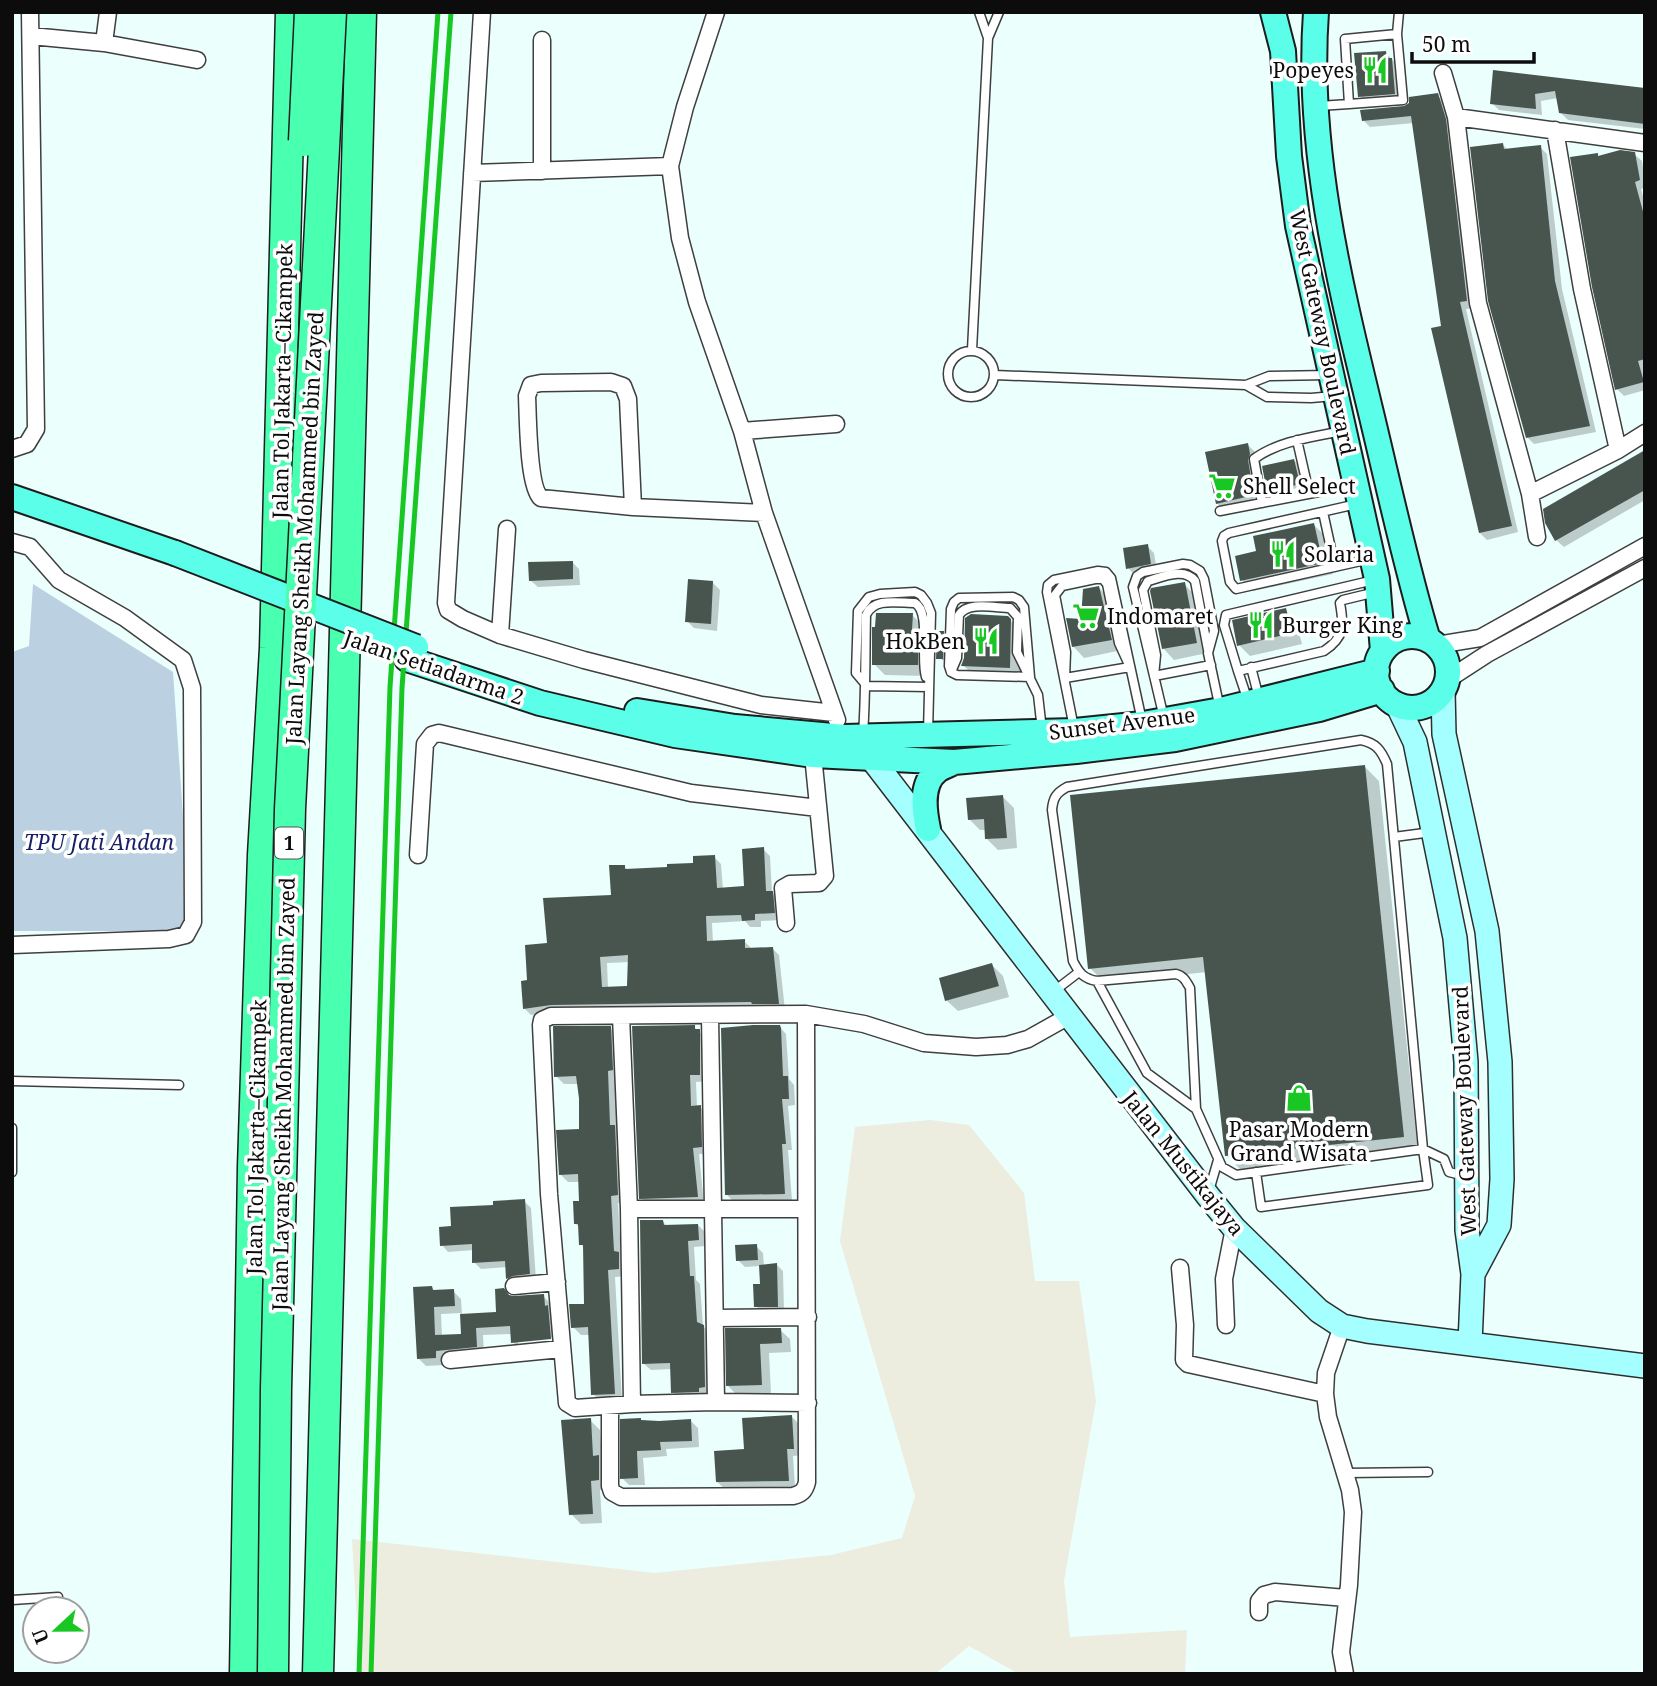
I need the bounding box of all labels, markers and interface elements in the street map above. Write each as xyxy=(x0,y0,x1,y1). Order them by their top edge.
scale bar xyxy=(1412,21,1534,65)
text: 50 m xyxy=(1422,30,1471,58)
restaurant icon: Popeyes xyxy=(1360,55,1390,85)
place label: Popeyes xyxy=(1272,56,1354,84)
street label: West Gateway Boulevard xyxy=(1283,207,1363,457)
street label: Jalan Tol Jakarta–Cikampek xyxy=(266,242,298,520)
street label: Jalan Layang Sheikh Mohammed bin Zayed xyxy=(279,311,329,746)
supermarket icon: Shell Select xyxy=(1207,471,1237,501)
place label: Shell Select xyxy=(1243,472,1356,500)
restaurant icon: Solaria xyxy=(1268,539,1298,569)
place label: Solaria xyxy=(1304,540,1374,568)
supermarket icon: Indomaret xyxy=(1071,601,1101,631)
place label: Indomaret xyxy=(1107,602,1213,630)
restaurant icon: Burger King xyxy=(1246,610,1276,640)
place label: Burger King xyxy=(1282,611,1404,639)
street label: Jalan Setiadarma 2 xyxy=(339,623,528,711)
restaurant icon: HokBen xyxy=(971,626,1001,656)
place label: HokBen xyxy=(885,627,965,655)
street label: Sunset Avenue xyxy=(1047,700,1197,746)
park label: TPU Jati Andan xyxy=(24,828,175,856)
road number: 1 xyxy=(275,828,303,858)
street label: Jalan Layang Sheikh Mohammed bin Zayed xyxy=(265,877,301,1312)
street label: West Gateway Boulevard xyxy=(1446,985,1482,1237)
street label: Jalan Tol Jakarta–Cikampek xyxy=(240,998,272,1276)
shop icon: Pasar Modern Grand Wisata xyxy=(1284,1083,1314,1113)
street label: Jalan Mustikajaya xyxy=(1116,1084,1251,1241)
place label: Pasar Modern Grand Wisata xyxy=(1229,1115,1369,1167)
north arrow xyxy=(21,1595,91,1665)
text: U xyxy=(26,1625,55,1648)

